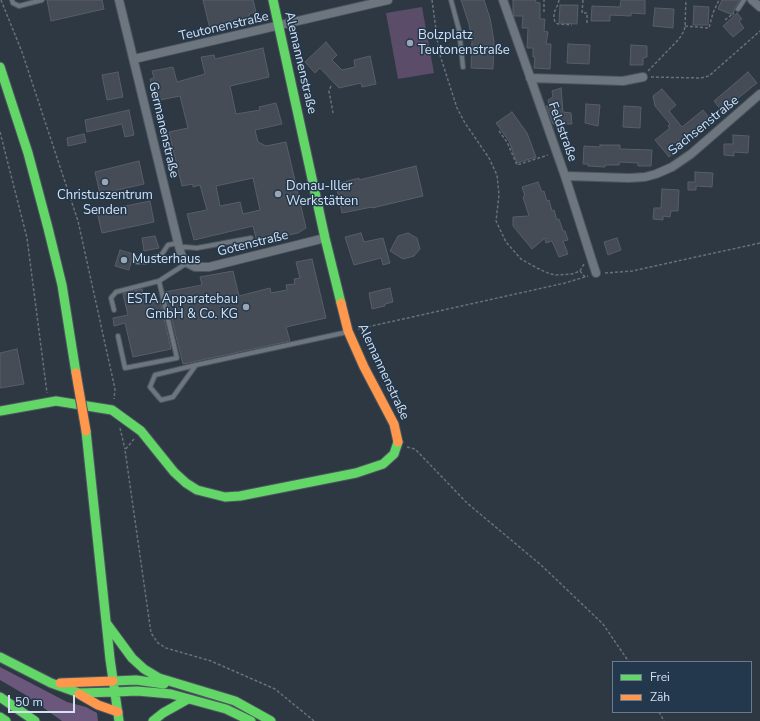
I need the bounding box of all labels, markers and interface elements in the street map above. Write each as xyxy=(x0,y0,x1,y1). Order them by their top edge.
street label: Teutonenstraße xyxy=(178,9,270,45)
street label: Alemannenstraße xyxy=(281,10,319,116)
place label: Bolzplatz Teutonenstraße xyxy=(418,28,510,59)
marker: Bolzplatz Teutonenstraße xyxy=(405,38,415,48)
street label: Germanenstraße xyxy=(144,81,182,179)
street label: Sachsenstraße xyxy=(666,93,742,159)
street label: Feldstraße xyxy=(544,100,580,164)
marker: Christuszentrum Senden xyxy=(100,177,110,187)
place label: Donau-Iller Werkstätten xyxy=(286,179,358,210)
place label: Christuszentrum Senden xyxy=(57,188,153,219)
marker: Donau-Iller Werkstätten xyxy=(273,189,283,199)
street label: Gotenstraße xyxy=(216,228,290,260)
place label: Musterhaus xyxy=(132,252,200,268)
marker: Musterhaus xyxy=(119,255,129,265)
place label: ESTA Apparatebau GmbH & Co. KG xyxy=(127,292,238,323)
marker: ESTA Apparatebau GmbH & Co. KG xyxy=(241,302,251,312)
street label: Alemannenstraße xyxy=(354,321,412,423)
legend xyxy=(612,661,752,713)
text: Frei xyxy=(650,669,670,685)
scale bar xyxy=(10,687,77,713)
text: Zäh xyxy=(650,689,670,705)
text: 50 m xyxy=(15,694,43,710)

